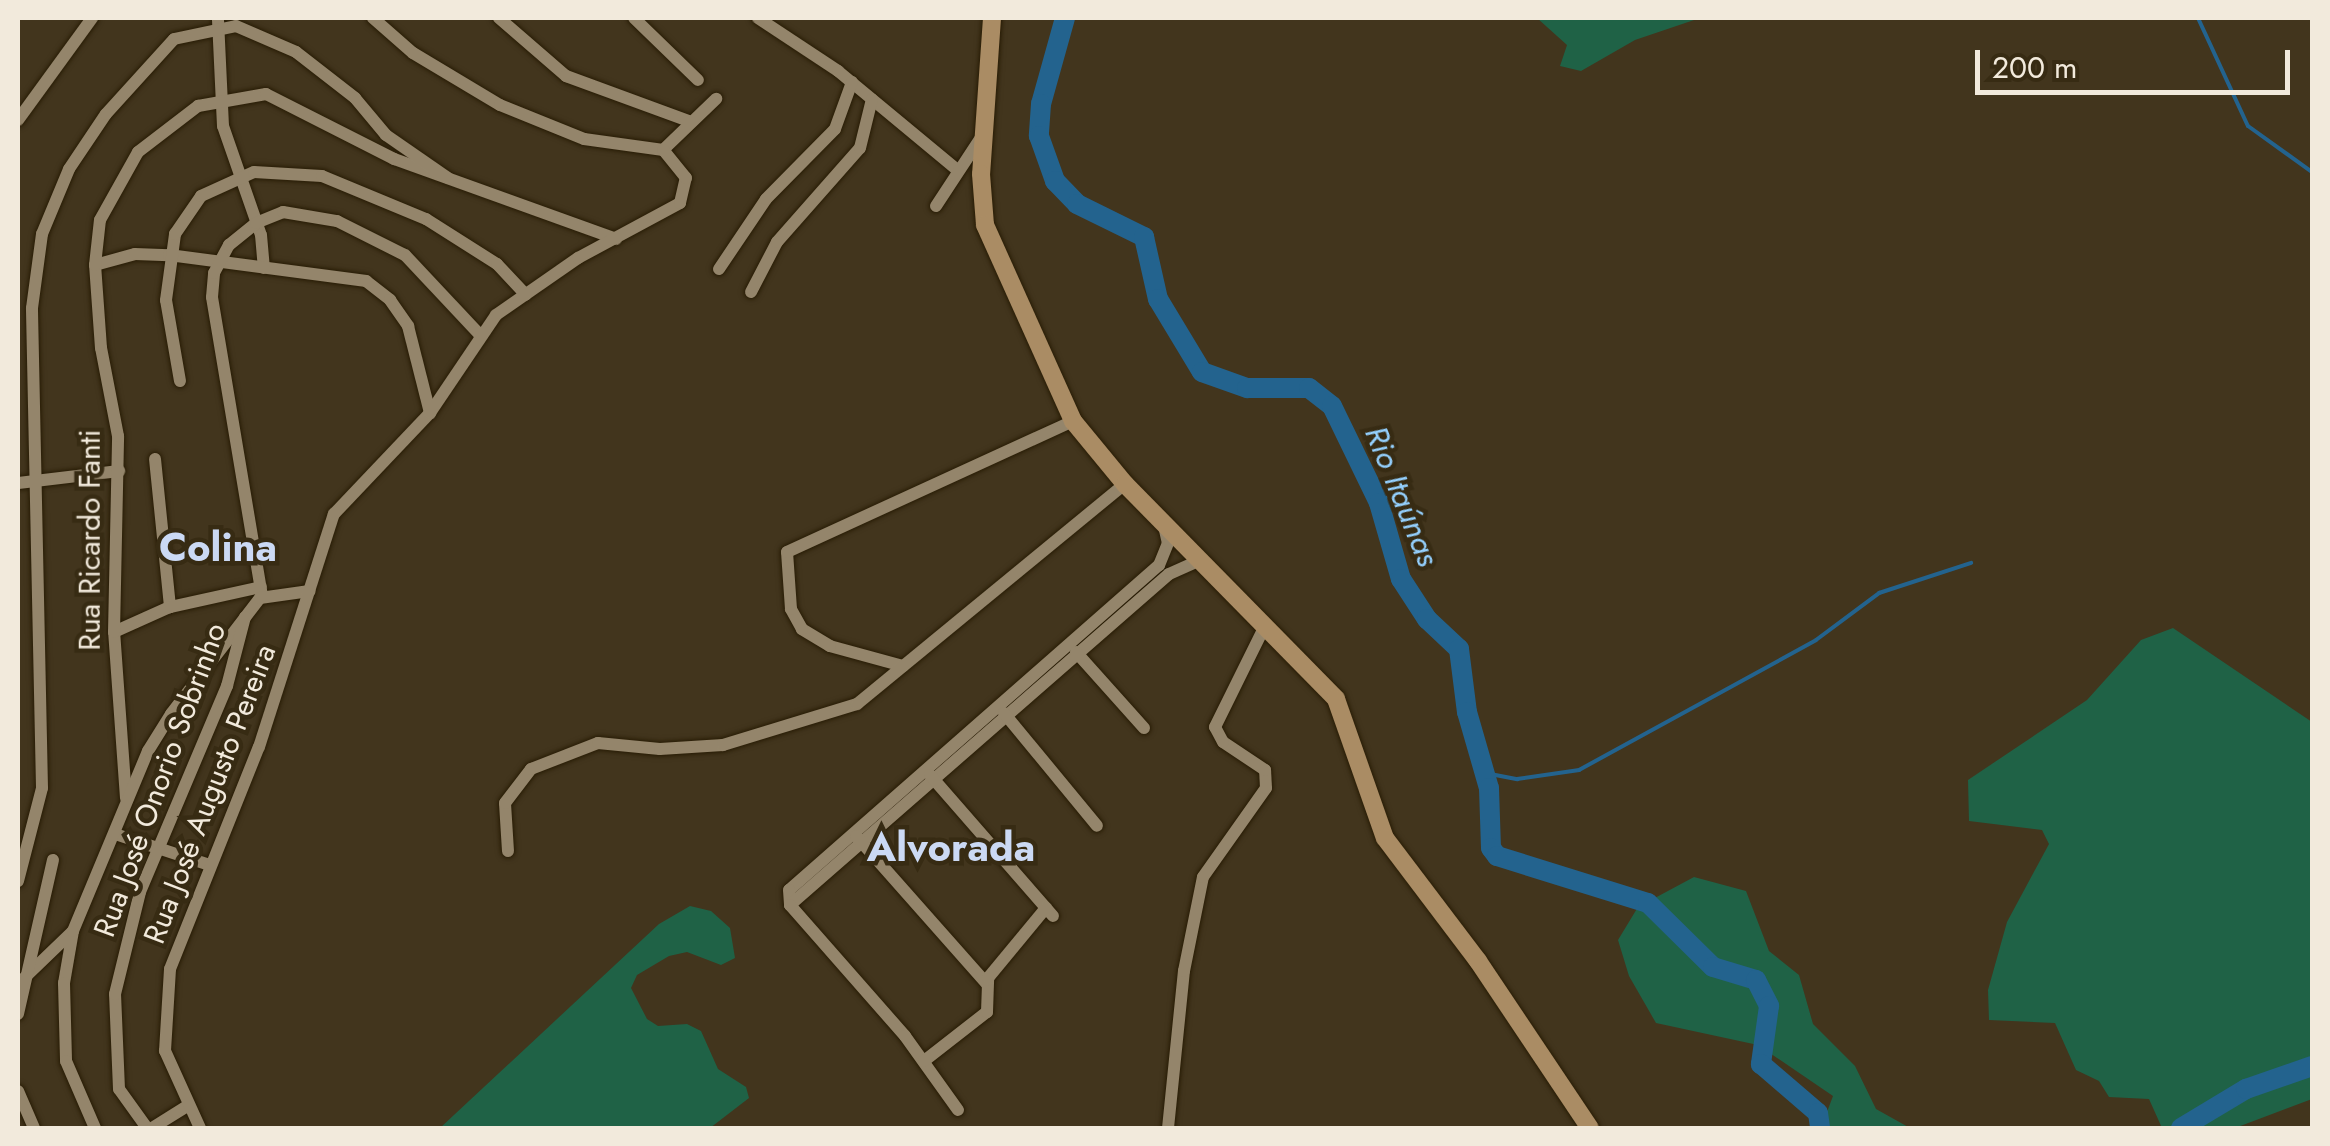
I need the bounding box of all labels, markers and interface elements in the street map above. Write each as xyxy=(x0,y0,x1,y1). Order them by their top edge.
scale bar xyxy=(1980,30,2295,92)
text: 200 m xyxy=(1992,46,2077,89)
water label: Rio Itaúnas xyxy=(1357,420,1447,572)
street label: Rua Ricardo Fanti xyxy=(72,429,108,651)
district label: Colina xyxy=(159,523,277,571)
street label: Rua José Onorio Sobrinho xyxy=(86,618,234,942)
street label: Rua José Augusto Pereira xyxy=(136,639,284,949)
district label: Alvorada xyxy=(867,823,1035,871)

